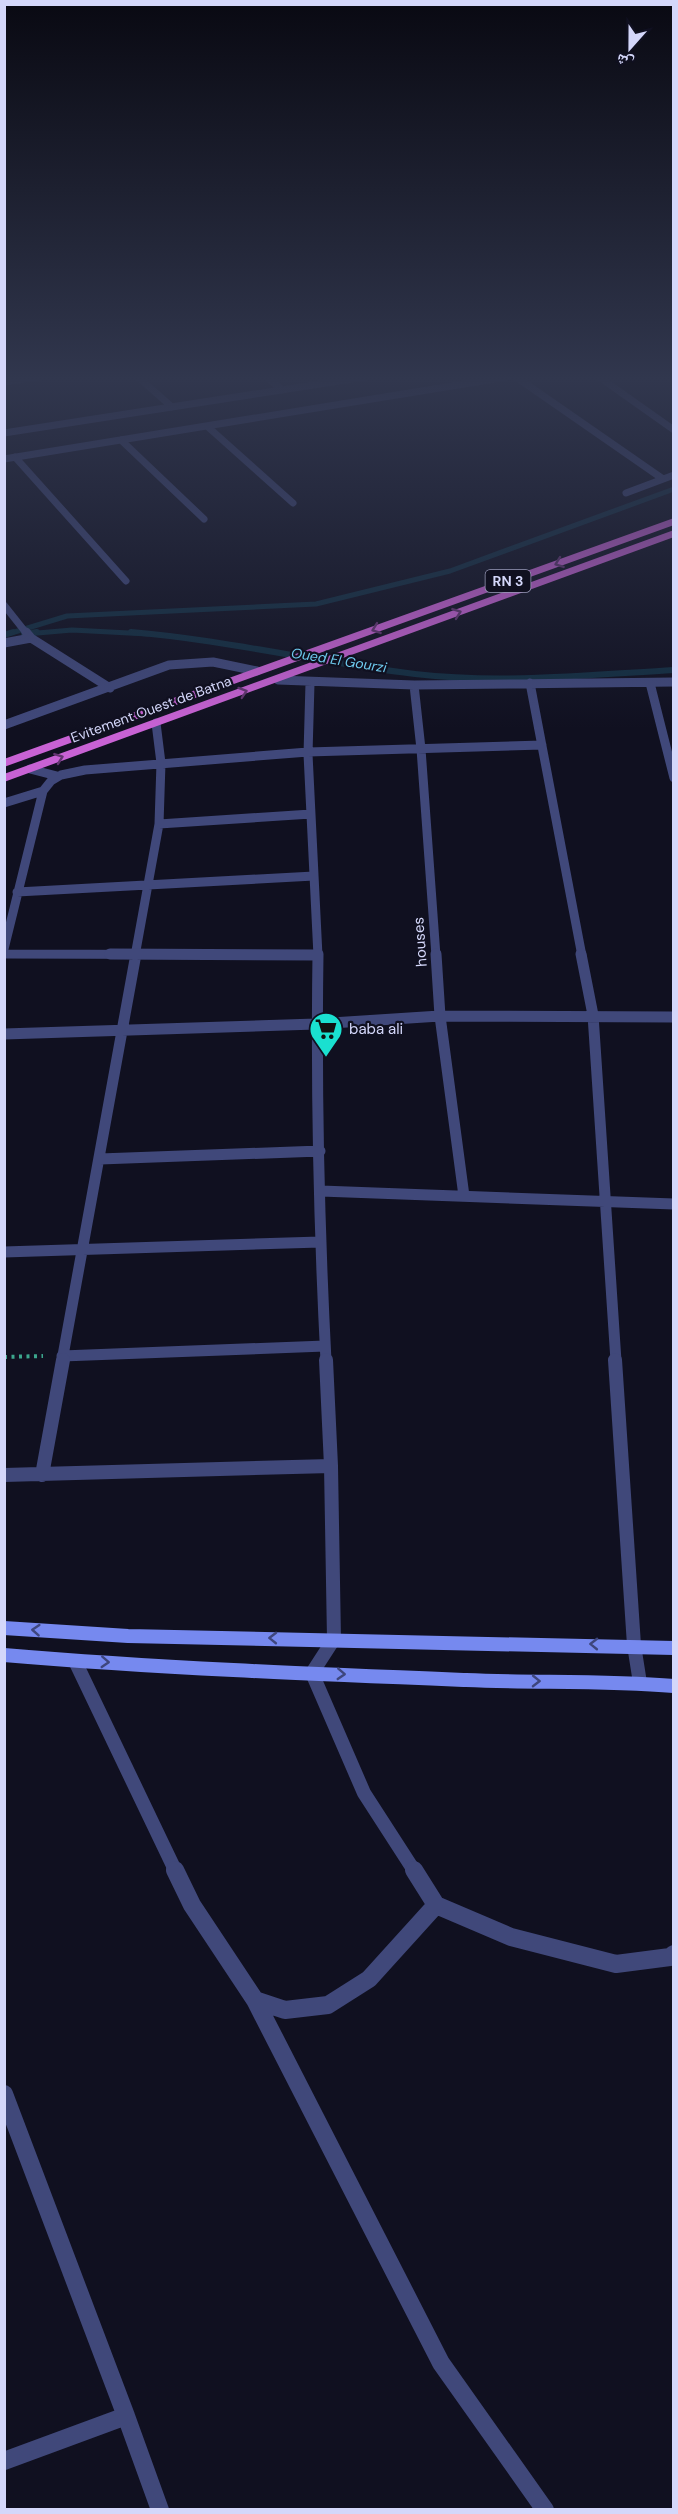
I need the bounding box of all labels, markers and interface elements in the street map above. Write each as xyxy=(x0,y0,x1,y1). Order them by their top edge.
north arrow xyxy=(600,18,660,78)
text: ش xyxy=(613,49,636,74)
one-way arrow xyxy=(554,555,565,568)
road number: RN 3 xyxy=(486,570,530,592)
one-way arrow xyxy=(451,608,462,621)
one-way arrow xyxy=(371,621,382,634)
water label: Oued El Gourzi xyxy=(290,644,389,677)
street label: Evitement Ouest de Batna xyxy=(68,672,234,746)
one-way arrow xyxy=(237,686,248,699)
one-way arrow xyxy=(53,753,64,765)
street label: houses xyxy=(408,917,432,967)
supermarket icon: baba ali xyxy=(308,1011,344,1058)
place label: baba ali xyxy=(349,1019,403,1039)
one-way arrow xyxy=(32,1624,41,1637)
one-way arrow xyxy=(269,1632,278,1644)
one-way arrow xyxy=(590,1638,599,1651)
one-way arrow xyxy=(100,1656,109,1669)
one-way arrow xyxy=(337,1667,346,1680)
one-way arrow xyxy=(532,1675,541,1688)

